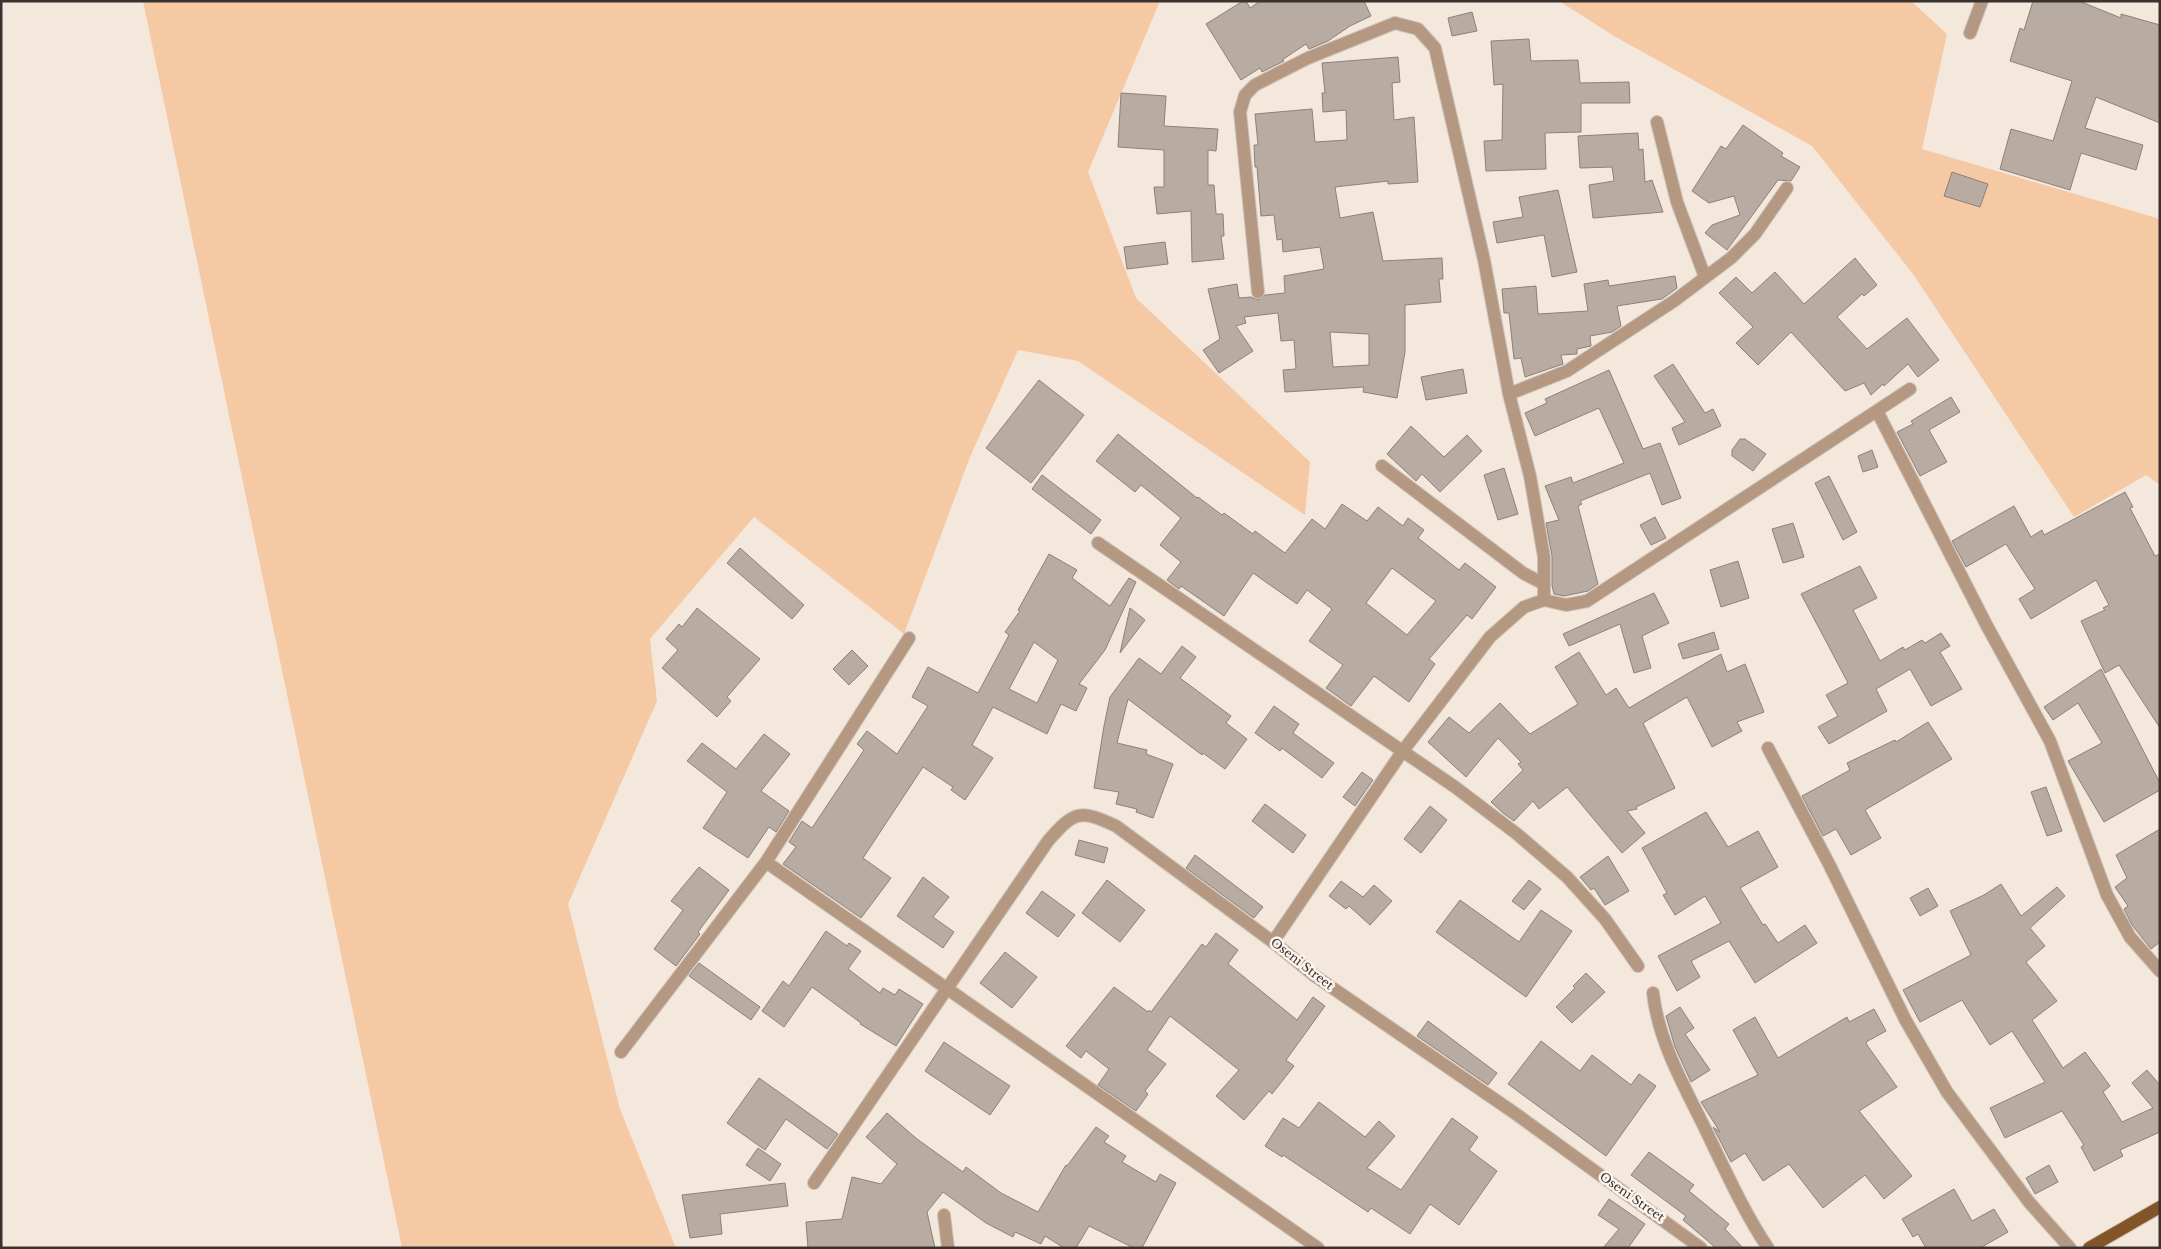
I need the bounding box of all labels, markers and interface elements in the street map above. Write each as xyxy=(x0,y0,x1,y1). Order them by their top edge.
street label: Oseni Street xyxy=(1268,934,1337,993)
street label: Oseni Street xyxy=(1597,1169,1668,1225)

